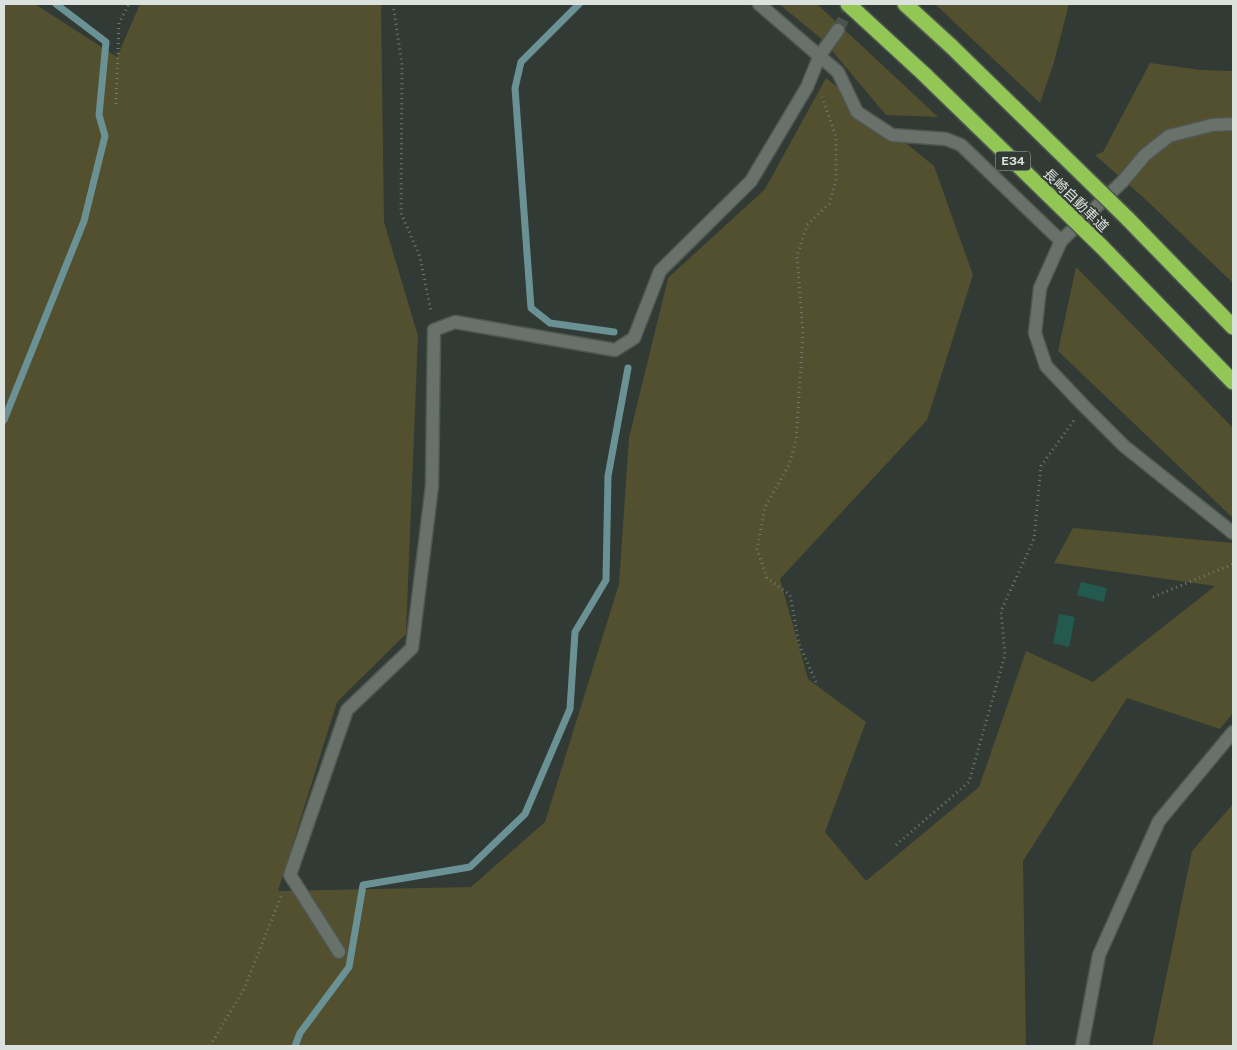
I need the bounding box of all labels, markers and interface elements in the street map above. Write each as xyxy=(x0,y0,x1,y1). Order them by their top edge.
road number: E34 xyxy=(996,152,1030,170)
street label: 長崎自動車道 xyxy=(1040,165,1112,235)

